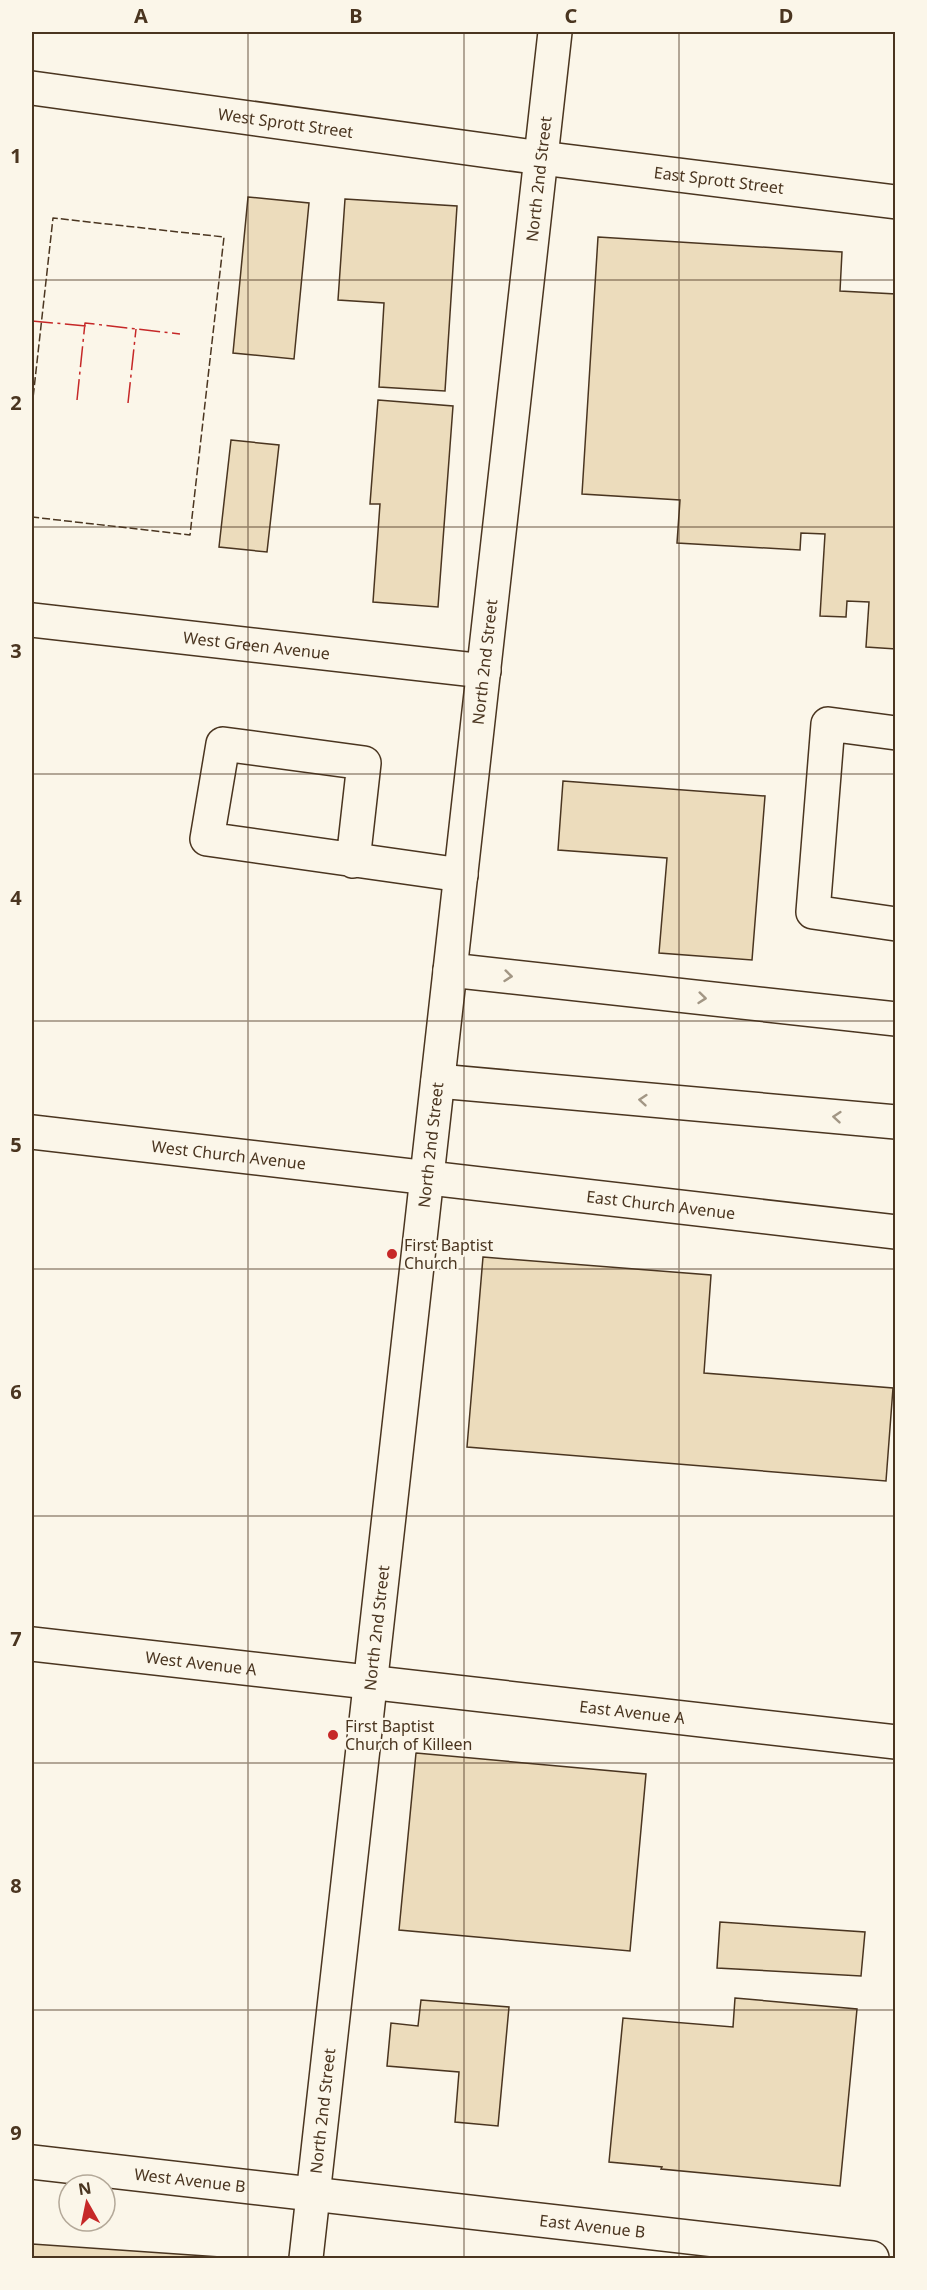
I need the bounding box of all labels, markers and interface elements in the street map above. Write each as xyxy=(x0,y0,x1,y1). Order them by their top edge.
text: A xyxy=(134,2,148,29)
text: B xyxy=(349,2,363,29)
text: C xyxy=(565,2,578,29)
text: D xyxy=(779,2,793,29)
street label: West Sprott Street xyxy=(217,103,355,143)
street label: North 2nd Street xyxy=(521,115,557,243)
text: 1 xyxy=(10,142,22,169)
street label: East Sprott Street xyxy=(653,161,785,199)
text: 2 xyxy=(10,389,22,416)
street label: North 2nd Street xyxy=(467,598,502,726)
street label: West Green Avenue xyxy=(182,626,331,665)
text: 3 xyxy=(10,637,22,664)
text: 4 xyxy=(10,884,22,911)
one-way arrow xyxy=(504,969,513,982)
one-way arrow xyxy=(698,991,707,1004)
street label: North 2nd Street xyxy=(413,1081,448,1209)
one-way arrow xyxy=(638,1094,648,1107)
one-way arrow xyxy=(833,1111,842,1124)
text: 5 xyxy=(10,1131,22,1158)
street label: West Church Avenue xyxy=(150,1135,307,1175)
street label: East Church Avenue xyxy=(585,1185,736,1224)
place label: First Baptist Church xyxy=(404,1234,493,1274)
marker: First Baptist Church xyxy=(385,1247,399,1261)
text: 6 xyxy=(10,1378,22,1405)
street label: North 2nd Street xyxy=(359,1564,394,1692)
text: 7 xyxy=(10,1625,22,1652)
street label: West Avenue A xyxy=(144,1646,258,1680)
street label: East Avenue A xyxy=(578,1695,687,1729)
place label: First Baptist Church of Killeen xyxy=(345,1715,472,1755)
marker: First Baptist Church of Killeen xyxy=(326,1728,340,1742)
text: 8 xyxy=(10,1872,22,1899)
street label: North 2nd Street xyxy=(305,2047,340,2175)
text: 9 xyxy=(10,2119,22,2146)
street label: West Avenue B xyxy=(133,2163,247,2197)
north arrow xyxy=(57,2173,117,2233)
text: N xyxy=(77,2176,93,2200)
street label: East Avenue B xyxy=(538,2209,646,2243)

